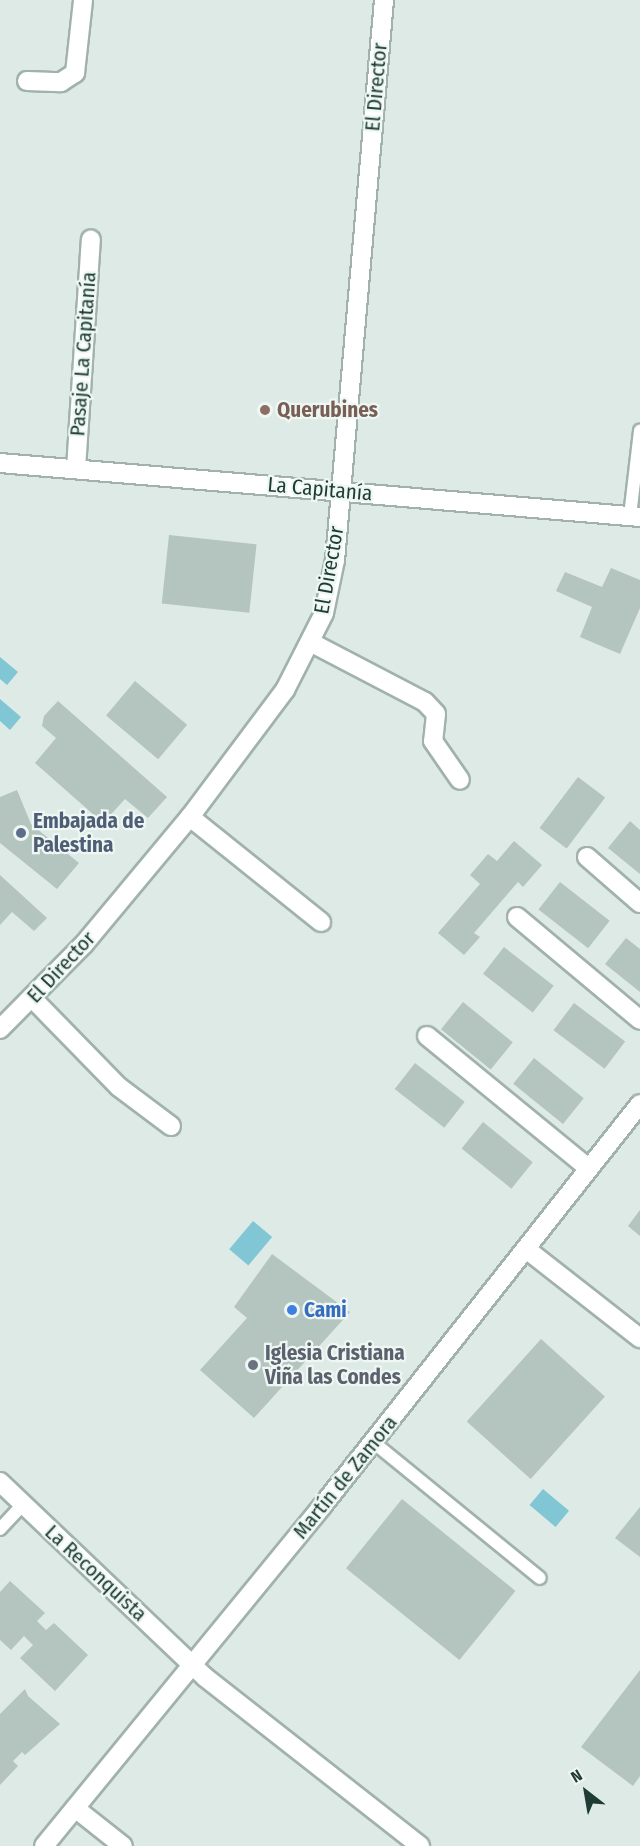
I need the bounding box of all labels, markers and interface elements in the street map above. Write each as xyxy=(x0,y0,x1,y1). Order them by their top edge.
street label: El Director xyxy=(360,42,392,132)
street label: Pasaje La Capitanía xyxy=(65,271,101,437)
place label: Querubines xyxy=(277,397,378,423)
marker: Querubines xyxy=(258,403,272,417)
street label: La Capitanía xyxy=(266,472,374,506)
street label: El Director xyxy=(309,524,349,616)
place label: Embajada de Palestina xyxy=(33,808,144,858)
marker: Embajada de Palestina xyxy=(14,826,28,840)
street label: El Director xyxy=(22,926,100,1008)
place label: Cami xyxy=(304,1297,347,1323)
marker: Cami xyxy=(285,1303,299,1317)
place label: Iglesia Cristiana Viña las Condes xyxy=(265,1340,405,1390)
marker: Iglesia Cristiana Viña las Condes xyxy=(246,1358,260,1372)
street label: Martín de Zamora xyxy=(288,1410,402,1544)
street label: La Reconquista xyxy=(40,1519,152,1627)
north arrow xyxy=(556,1762,616,1822)
text: N xyxy=(567,1766,585,1787)

